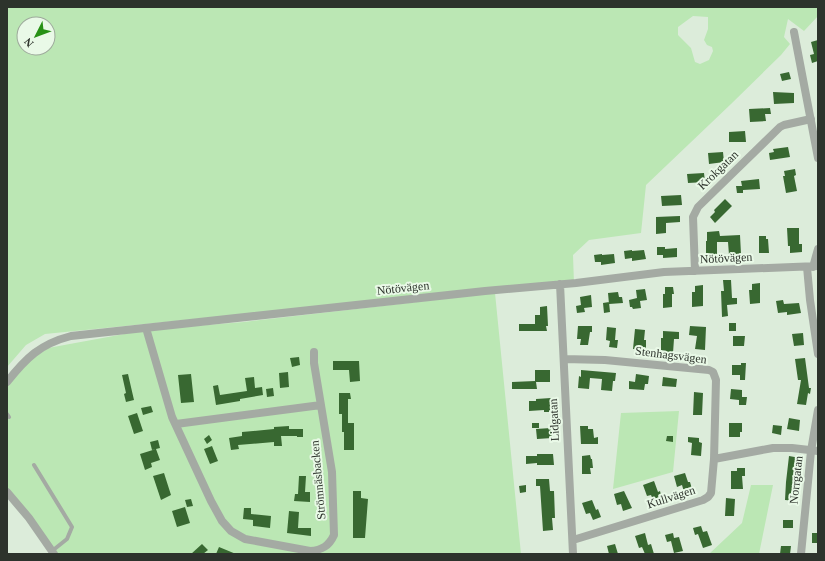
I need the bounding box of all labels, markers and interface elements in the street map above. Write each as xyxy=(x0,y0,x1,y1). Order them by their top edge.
north arrow xyxy=(16,16,56,56)
text: N xyxy=(21,36,36,50)
street label: Krokgatan xyxy=(695,147,741,193)
street label: Nötövägen xyxy=(699,250,753,266)
street label: Nötövägen xyxy=(376,278,430,298)
street label: Stenhagsvägen xyxy=(634,344,708,366)
street label: Lidgatan xyxy=(546,398,562,442)
street label: Strömnäsbacken xyxy=(308,440,328,520)
street label: Norrgatan xyxy=(787,455,805,505)
street label: Kullvägen xyxy=(645,483,697,511)

